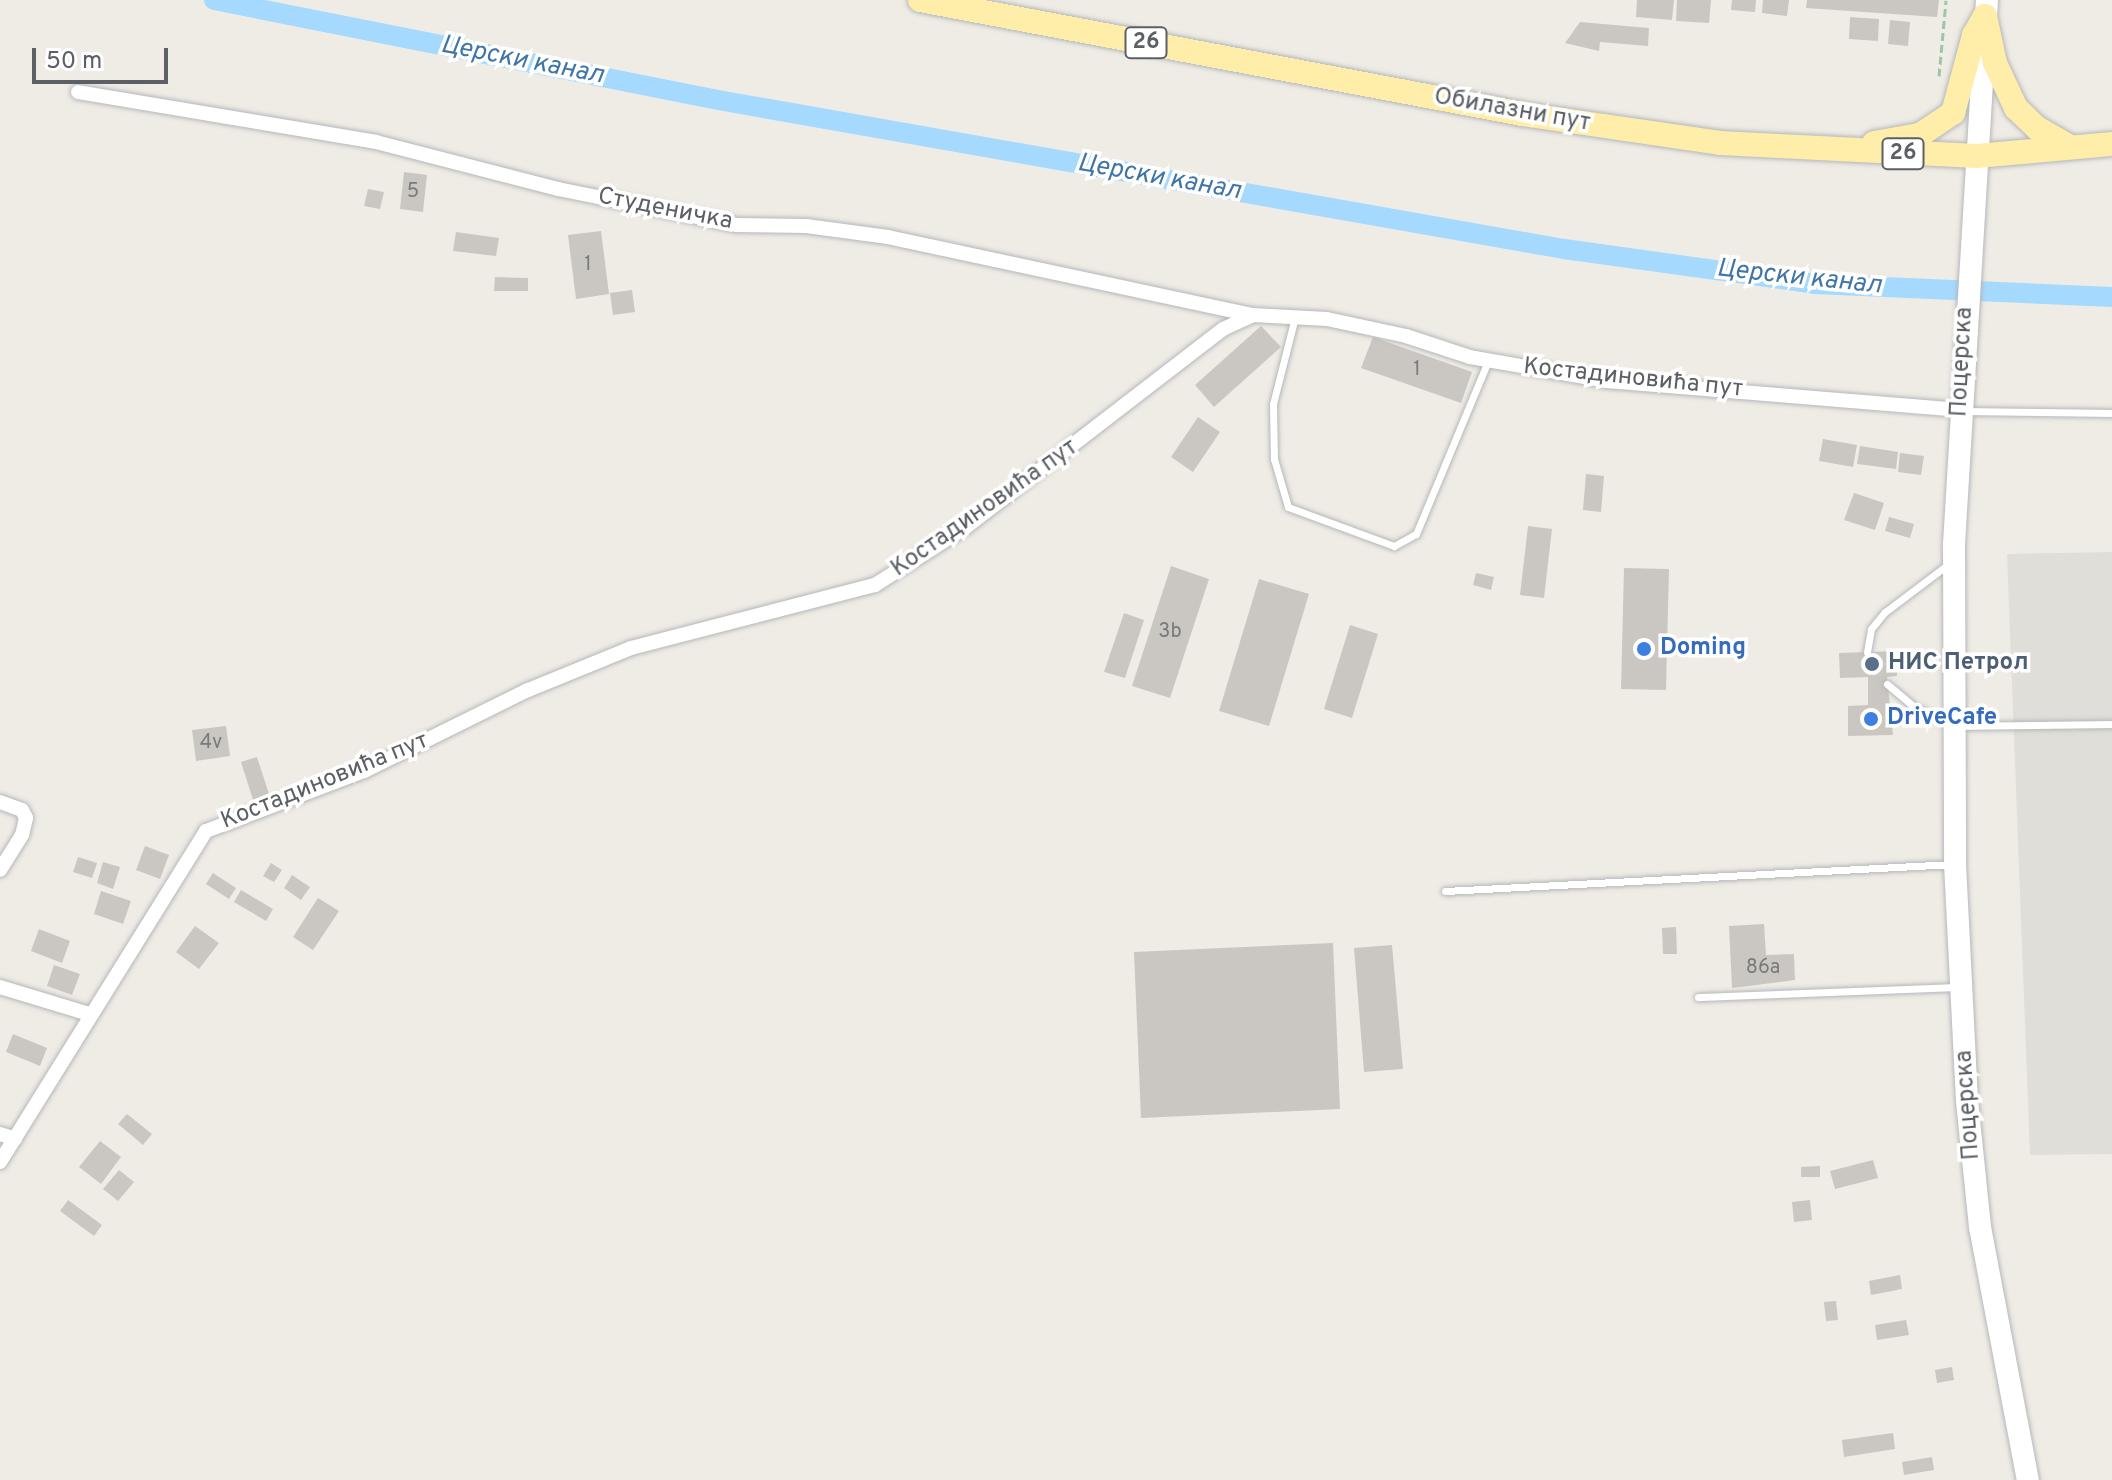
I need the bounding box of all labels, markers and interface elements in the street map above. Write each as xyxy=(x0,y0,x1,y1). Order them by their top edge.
road number: 26 xyxy=(1124,25,1168,61)
water label: Церски канал xyxy=(438,30,606,92)
scale bar xyxy=(36,32,172,82)
text: 50 m xyxy=(46,47,102,77)
street label: Обилазни пут xyxy=(1432,83,1592,139)
road number: 26 xyxy=(1881,136,1925,172)
water label: Церски канал xyxy=(1075,148,1243,208)
house number: 5 xyxy=(407,180,419,204)
street label: Студеничка xyxy=(595,183,735,237)
house number: 1 xyxy=(584,253,592,277)
water label: Церски канал xyxy=(1715,254,1883,302)
street label: Поцерска xyxy=(1946,306,1980,418)
street label: Костадиновића пут xyxy=(1522,353,1744,405)
house number: 1 xyxy=(1413,358,1421,382)
street label: Костадиновића пут xyxy=(886,434,1084,584)
house number: 3b xyxy=(1158,620,1182,644)
place label: Doming xyxy=(1660,635,1746,663)
marker: Doming xyxy=(1635,640,1653,658)
place label: НИС Петрол xyxy=(1888,650,2029,678)
marker: НИС Петрол xyxy=(1863,655,1881,673)
place label: DriveCafe xyxy=(1887,705,1997,733)
marker: DriveCafe xyxy=(1862,710,1880,728)
street label: Костадиновића пут xyxy=(217,727,433,837)
house number: 4v xyxy=(200,731,222,755)
house number: 86a xyxy=(1746,956,1780,980)
street label: Поцерска xyxy=(1951,1049,1987,1161)

